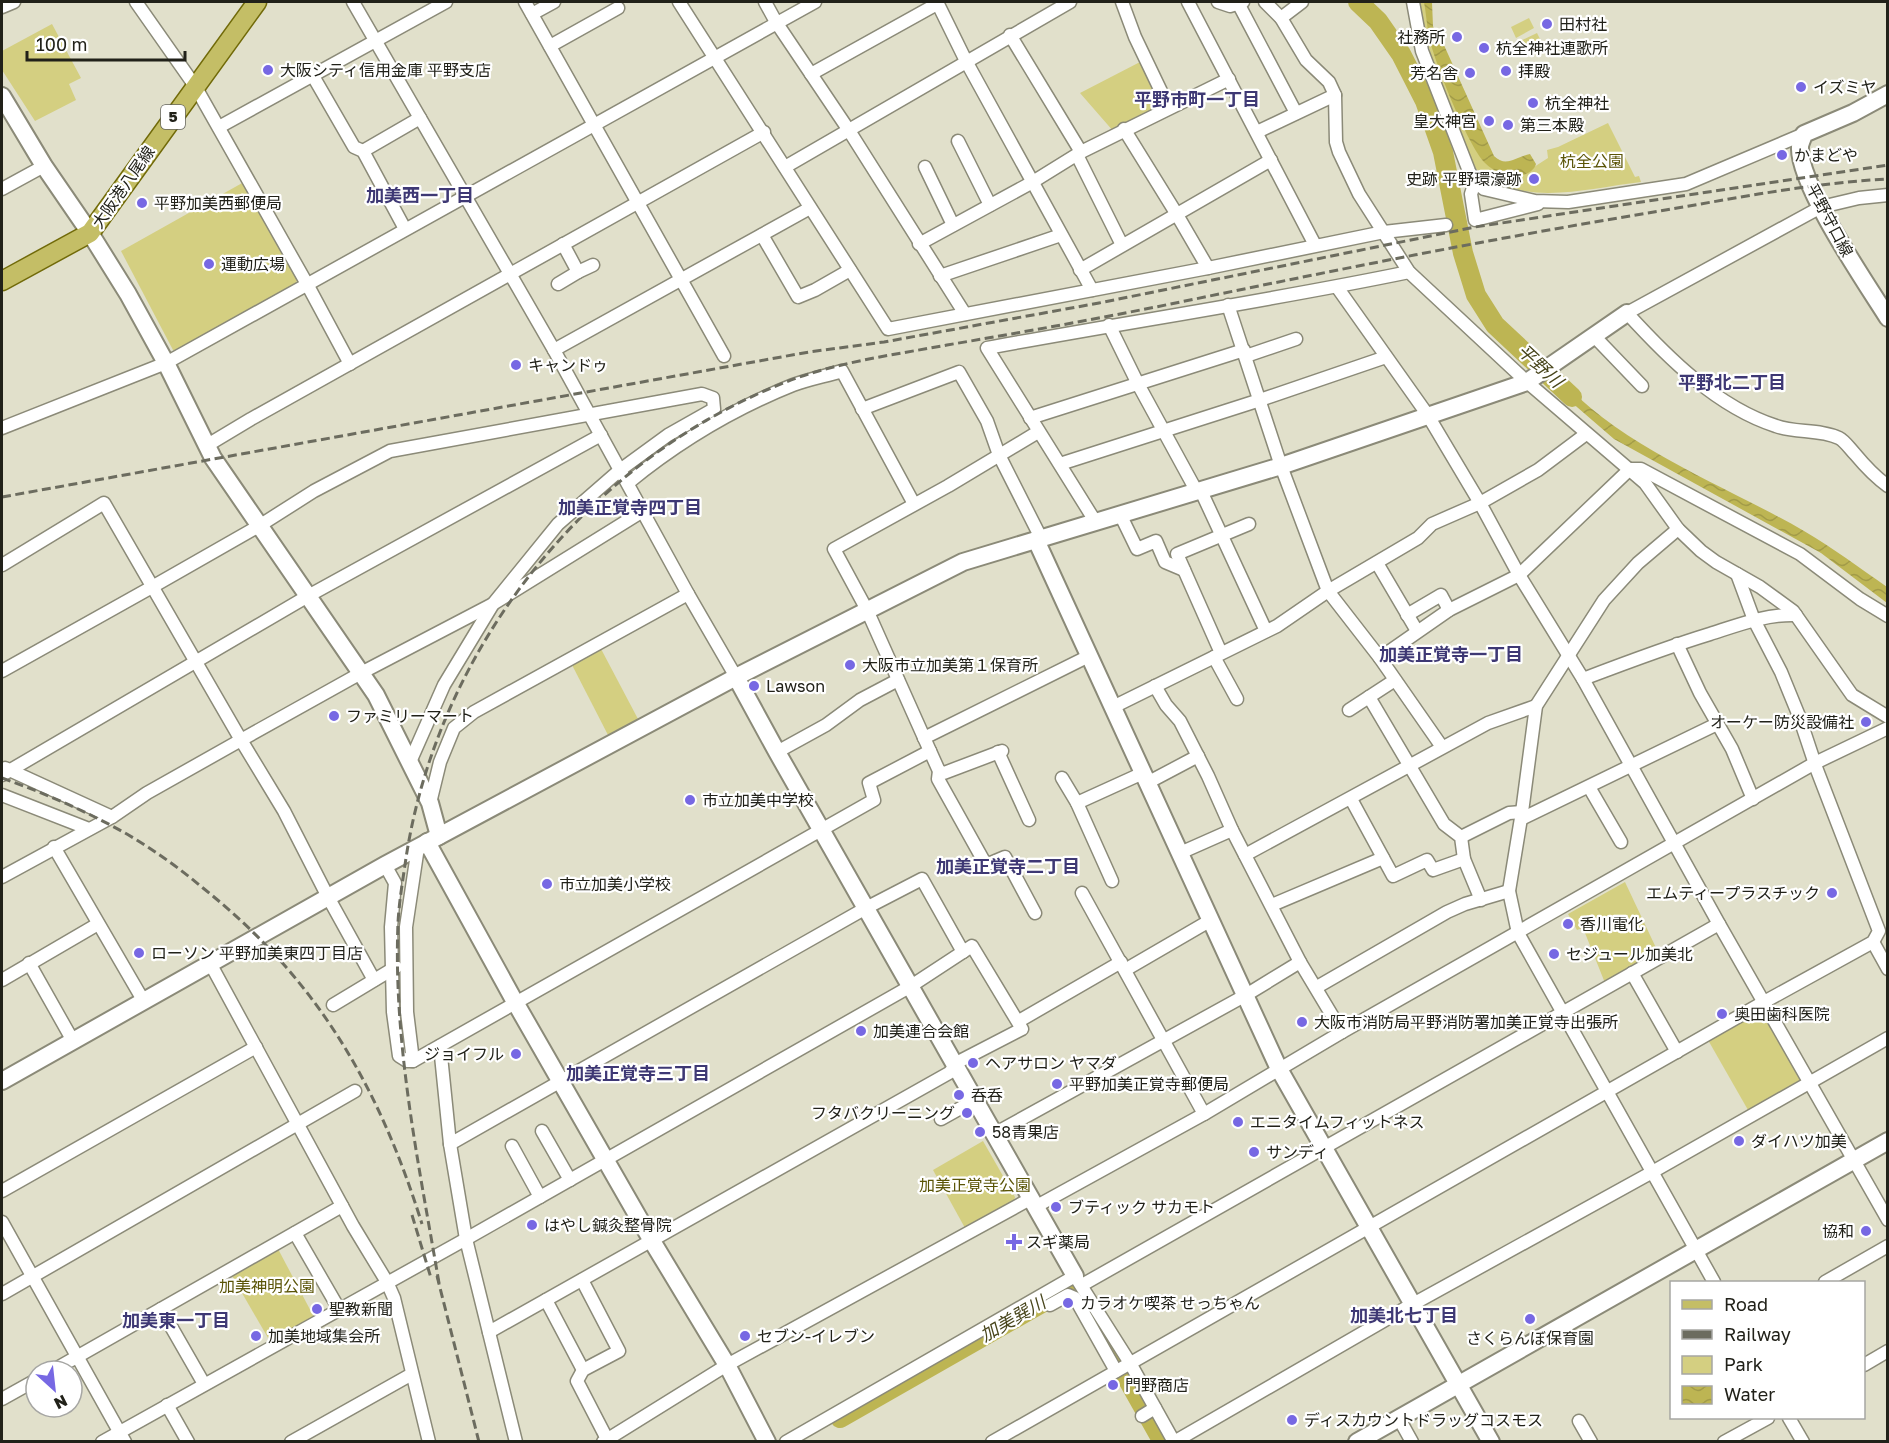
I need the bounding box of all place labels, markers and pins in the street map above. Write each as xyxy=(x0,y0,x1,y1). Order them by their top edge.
place label: 田村社 xyxy=(1559,14,1607,34)
marker: 田村社 xyxy=(1540,17,1554,31)
place label: 社務所 xyxy=(1397,27,1445,47)
marker: 社務所 xyxy=(1450,30,1464,44)
place label: 杭全神社連歌所 xyxy=(1496,38,1608,58)
marker: 杭全神社連歌所 xyxy=(1477,41,1491,55)
place label: 大阪シティ信用金庫 平野支店 xyxy=(280,60,491,80)
place label: 拝殿 xyxy=(1518,61,1550,81)
marker: 大阪シティ信用金庫 平野支店 xyxy=(261,63,275,77)
place label: 芳名舎 xyxy=(1410,63,1458,83)
marker: 拝殿 xyxy=(1499,64,1513,78)
marker: 芳名舎 xyxy=(1463,66,1477,80)
place label: イズミヤ xyxy=(1813,77,1877,97)
marker: イズミヤ xyxy=(1794,80,1808,94)
place label: 杭全神社 xyxy=(1545,93,1609,113)
marker: 杭全神社 xyxy=(1526,96,1540,110)
place label: 皇大神宮 xyxy=(1413,111,1477,131)
marker: 皇大神宮 xyxy=(1482,114,1496,128)
place label: 第三本殿 xyxy=(1520,115,1584,135)
marker: 第三本殿 xyxy=(1501,118,1515,132)
place label: かまどや xyxy=(1794,145,1858,165)
marker: かまどや xyxy=(1775,148,1789,162)
place label: 史跡 平野環濠跡 xyxy=(1406,169,1522,189)
marker: 史跡 平野環濠跡 xyxy=(1527,172,1541,186)
place label: 平野加美西郵便局 xyxy=(154,193,282,213)
marker: 平野加美西郵便局 xyxy=(135,196,149,210)
place label: 運動広場 xyxy=(221,254,285,274)
marker: 運動広場 xyxy=(202,257,216,271)
place label: キャンドゥ xyxy=(528,355,608,375)
marker: キャンドゥ xyxy=(509,358,523,372)
place label: 大阪市立加美第１保育所 xyxy=(862,655,1038,675)
marker: 大阪市立加美第１保育所 xyxy=(843,658,857,672)
place label: Lawson xyxy=(766,676,825,696)
marker: Lawson xyxy=(747,679,761,693)
place label: ファミリーマート xyxy=(346,706,474,726)
marker: ファミリーマート xyxy=(327,709,341,723)
place label: オーケー防災設備社 xyxy=(1710,712,1854,732)
marker: オーケー防災設備社 xyxy=(1859,715,1873,729)
place label: 市立加美中学校 xyxy=(702,790,814,810)
marker: 市立加美中学校 xyxy=(683,793,697,807)
place label: 市立加美小学校 xyxy=(559,874,671,894)
marker: 市立加美小学校 xyxy=(540,877,554,891)
place label: エムティープラスチック xyxy=(1646,883,1820,903)
marker: エムティープラスチック xyxy=(1825,886,1839,900)
place label: 香川電化 xyxy=(1580,914,1644,934)
marker: 香川電化 xyxy=(1561,917,1575,931)
place label: ローソン 平野加美東四丁目店 xyxy=(151,943,363,963)
place label: セジュール加美北 xyxy=(1566,944,1693,964)
marker: ローソン 平野加美東四丁目店 xyxy=(132,946,146,960)
marker: セジュール加美北 xyxy=(1547,947,1561,961)
place label: 奥田歯科医院 xyxy=(1734,1004,1830,1024)
marker: 奥田歯科医院 xyxy=(1715,1007,1729,1021)
place label: 大阪市消防局平野消防署加美正覚寺出張所 xyxy=(1314,1012,1618,1032)
marker: 大阪市消防局平野消防署加美正覚寺出張所 xyxy=(1295,1015,1309,1029)
place label: 加美連合会館 xyxy=(873,1021,969,1041)
marker: 加美連合会館 xyxy=(854,1024,868,1038)
place label: ジョイフル xyxy=(424,1044,504,1064)
marker: ジョイフル xyxy=(509,1047,523,1061)
place label: ヘアサロン ヤマダ xyxy=(985,1053,1117,1073)
marker: ヘアサロン ヤマダ xyxy=(966,1056,980,1070)
place label: 平野加美正覚寺郵便局 xyxy=(1069,1074,1229,1094)
marker: 平野加美正覚寺郵便局 xyxy=(1050,1077,1064,1091)
place label: 呑呑 xyxy=(971,1085,1003,1105)
marker: 呑呑 xyxy=(952,1088,966,1102)
place label: フタバクリーニング xyxy=(811,1103,955,1123)
marker: フタバクリーニング xyxy=(960,1106,974,1120)
place label: エニタイムフィットネス xyxy=(1250,1112,1424,1132)
marker: エニタイムフィットネス xyxy=(1231,1115,1245,1129)
place label: 58青果店 xyxy=(992,1122,1059,1142)
marker: 58青果店 xyxy=(973,1125,987,1139)
place label: ダイハツ加美 xyxy=(1751,1131,1847,1151)
marker: ダイハツ加美 xyxy=(1732,1134,1746,1148)
place label: サンディ xyxy=(1266,1142,1329,1162)
marker: サンディ xyxy=(1247,1145,1261,1159)
place label: ブティック サカモト xyxy=(1068,1197,1215,1217)
marker: ブティック サカモト xyxy=(1049,1200,1063,1214)
place label: はやし鍼灸整骨院 xyxy=(544,1215,672,1235)
marker: はやし鍼灸整骨院 xyxy=(525,1218,539,1232)
place label: 協和 xyxy=(1822,1221,1854,1241)
marker: 協和 xyxy=(1859,1224,1873,1238)
place label: スギ薬局 xyxy=(1026,1232,1090,1252)
marker: スギ薬局 xyxy=(1007,1235,1021,1249)
place label: カラオケ喫茶 せっちゃん xyxy=(1080,1293,1260,1313)
marker: カラオケ喫茶 せっちゃん xyxy=(1061,1296,1075,1310)
place label: 聖教新聞 xyxy=(329,1299,393,1319)
marker: 聖教新聞 xyxy=(310,1302,324,1316)
marker: さくらんぼ保育園 xyxy=(1523,1312,1537,1326)
place label: 加美地域集会所 xyxy=(268,1326,380,1346)
place label: セブン-イレブン xyxy=(757,1326,875,1346)
place label: さくらんぼ保育園 xyxy=(1466,1328,1594,1348)
marker: 加美地域集会所 xyxy=(249,1329,263,1343)
marker: セブン-イレブン xyxy=(738,1329,752,1343)
place label: 門野商店 xyxy=(1125,1375,1189,1395)
marker: 門野商店 xyxy=(1106,1378,1120,1392)
place label: ディスカウントドラッグコスモス xyxy=(1304,1410,1543,1430)
marker: ディスカウントドラッグコスモス xyxy=(1285,1413,1299,1427)

